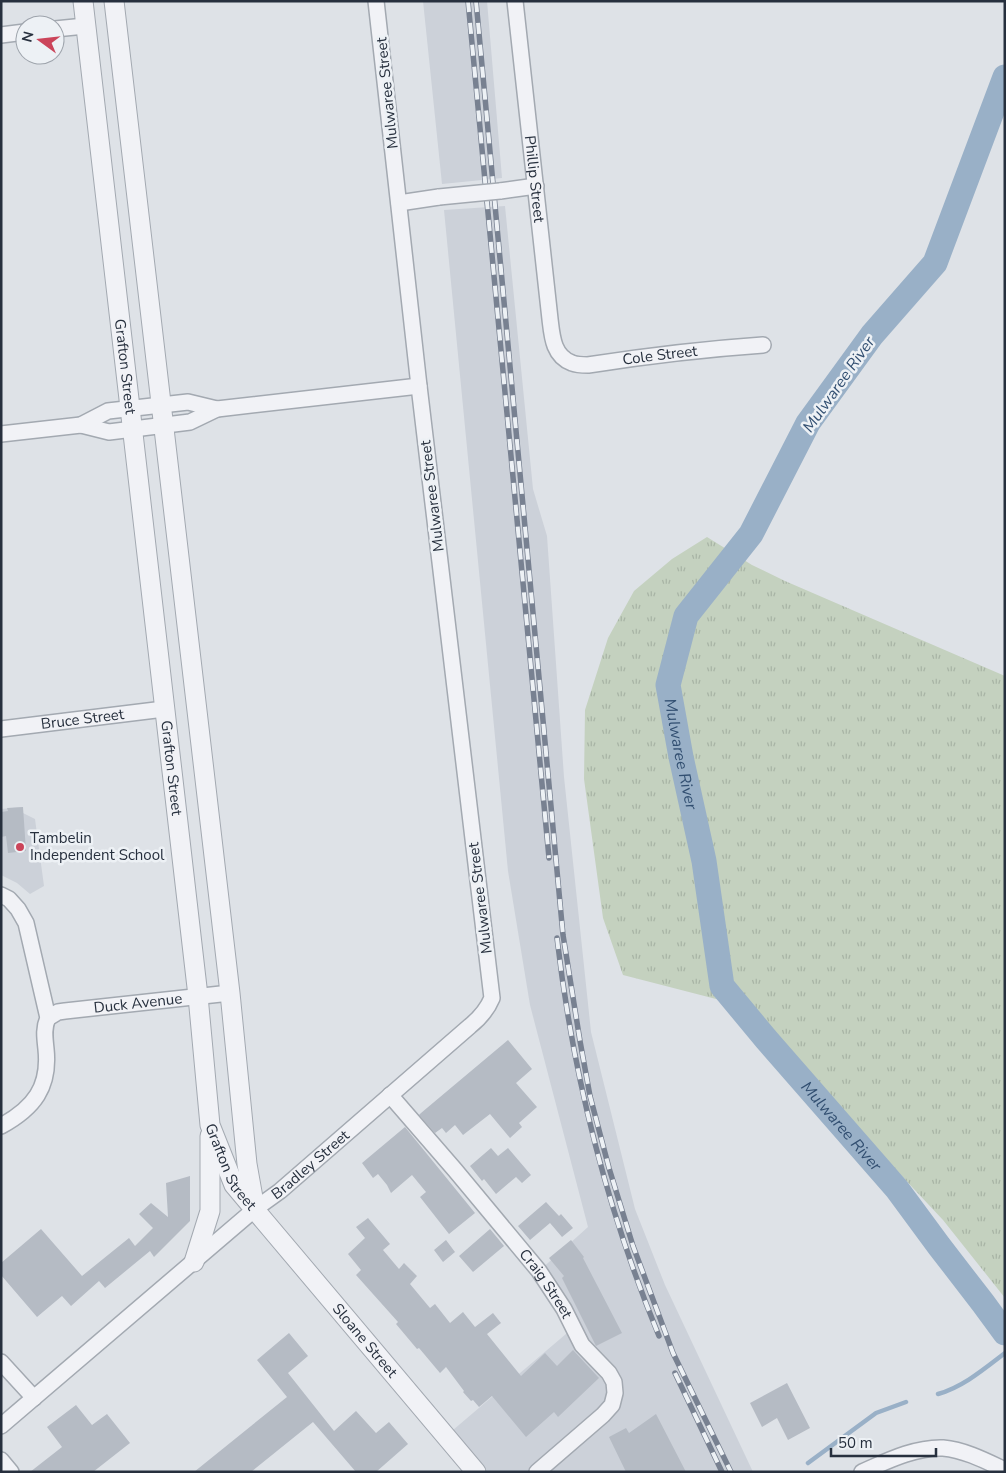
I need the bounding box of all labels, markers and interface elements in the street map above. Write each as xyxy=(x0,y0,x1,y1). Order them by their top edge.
north arrow xyxy=(15,15,65,65)
text: N xyxy=(17,29,38,44)
street label: Mulwaree Street xyxy=(371,36,403,150)
street label: Phillip Street xyxy=(520,134,549,224)
street label: Grafton Street xyxy=(110,318,141,416)
water label: Mulwaree River xyxy=(798,331,881,437)
street label: Cole Street xyxy=(621,341,699,370)
street label: Mulwaree Street xyxy=(415,438,449,553)
water label: Mulwaree River xyxy=(659,697,703,813)
street label: Bruce Street xyxy=(40,704,126,734)
street label: Grafton Street xyxy=(156,719,187,817)
place label: Tambelin Independent School xyxy=(30,828,165,865)
street label: Mulwaree Street xyxy=(463,840,497,955)
marker: Tambelin Independent School xyxy=(14,841,26,853)
street label: Duck Avenue xyxy=(93,988,183,1018)
water label: Mulwaree River xyxy=(796,1077,887,1177)
street label: Grafton Street xyxy=(200,1120,261,1215)
street label: Bradley Street xyxy=(267,1125,354,1204)
street label: Craig Street xyxy=(515,1245,577,1322)
street label: Sloane Street xyxy=(328,1299,403,1382)
scale bar xyxy=(831,1426,936,1458)
text: 50 m xyxy=(838,1433,873,1453)

